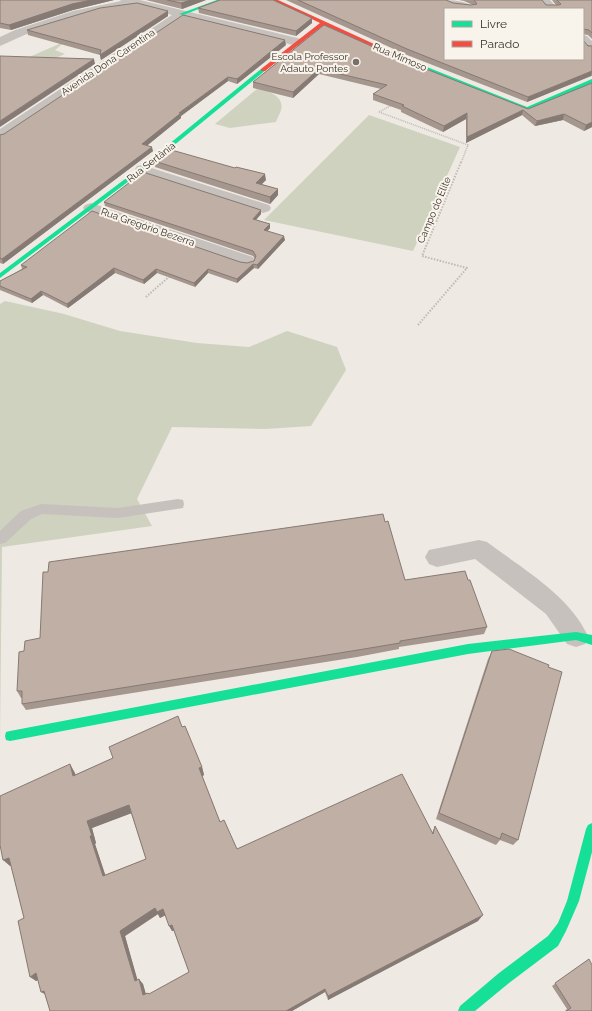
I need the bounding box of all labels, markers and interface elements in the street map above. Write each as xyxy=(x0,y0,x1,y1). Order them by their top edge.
legend xyxy=(444,8,584,60)
text: Livre xyxy=(480,17,507,31)
street label: Avenida Dona Carentina xyxy=(59,26,157,98)
text: Parado xyxy=(480,37,519,51)
street label: Rua Mimoso xyxy=(371,41,429,73)
place label: Escola Professor Adauto Pontes xyxy=(271,51,348,74)
marker: Escola Professor Adauto Pontes xyxy=(351,57,361,67)
street label: Rua Sertânia xyxy=(125,140,177,184)
street label: Campo do Elite xyxy=(415,175,453,245)
street label: Rua Gregório Bezerra xyxy=(100,206,196,248)

